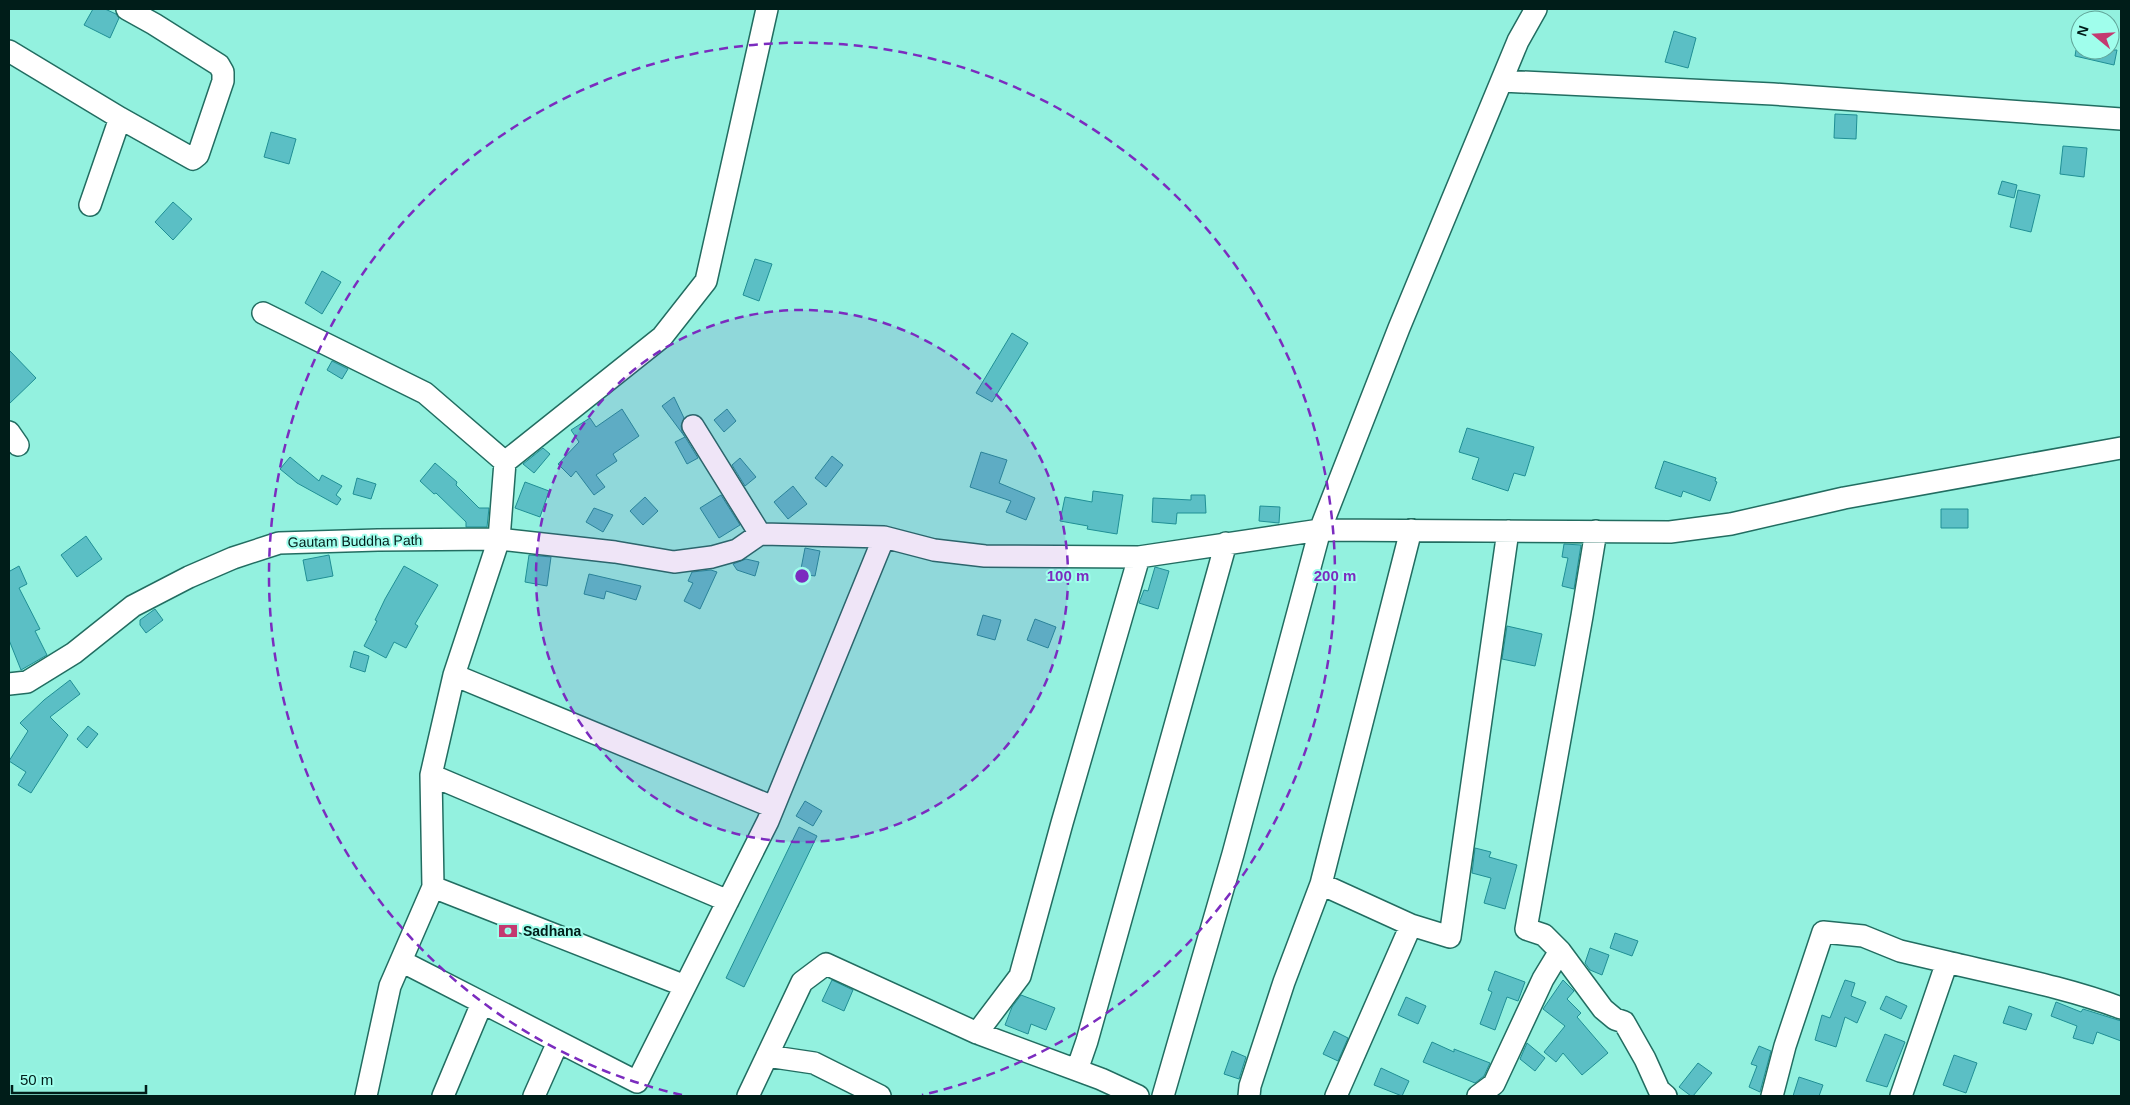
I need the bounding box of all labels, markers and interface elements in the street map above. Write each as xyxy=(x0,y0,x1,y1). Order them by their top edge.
north arrow xyxy=(2070,10,2120,60)
text: N xyxy=(2073,24,2092,38)
street label: Gautam Buddha Path xyxy=(288,532,422,550)
centre of rings xyxy=(793,567,811,585)
text: 100 m xyxy=(1047,567,1089,584)
text: 200 m xyxy=(1314,567,1356,584)
bank icon: Sadhana xyxy=(497,920,519,942)
place label: Sadhana xyxy=(523,923,582,939)
scale bar xyxy=(12,1062,146,1094)
text: 50 m xyxy=(20,1071,53,1088)

